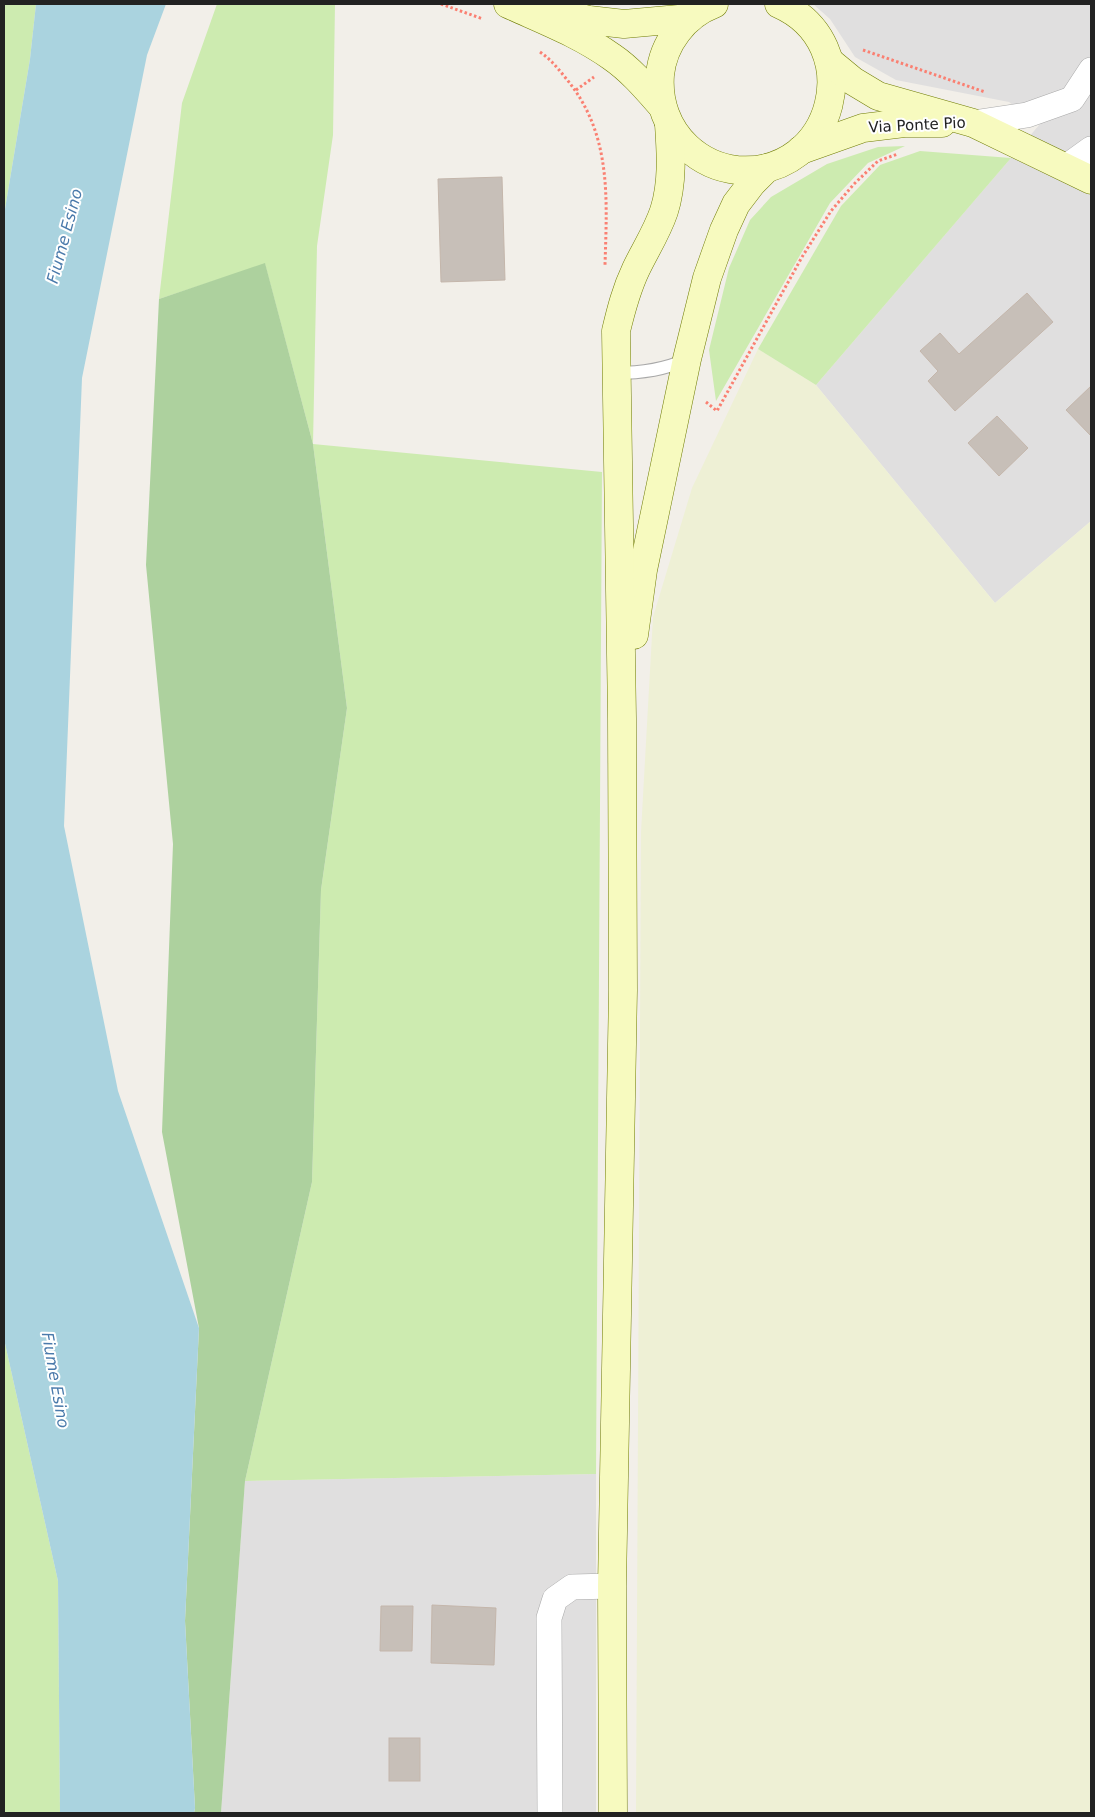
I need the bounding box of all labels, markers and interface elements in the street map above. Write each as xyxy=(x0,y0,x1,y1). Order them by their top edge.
street label: Via Ponte Pio xyxy=(868,113,966,137)
water label: Fiume Esino xyxy=(43,187,86,285)
water label: Fiume Esino xyxy=(38,1331,73,1430)

